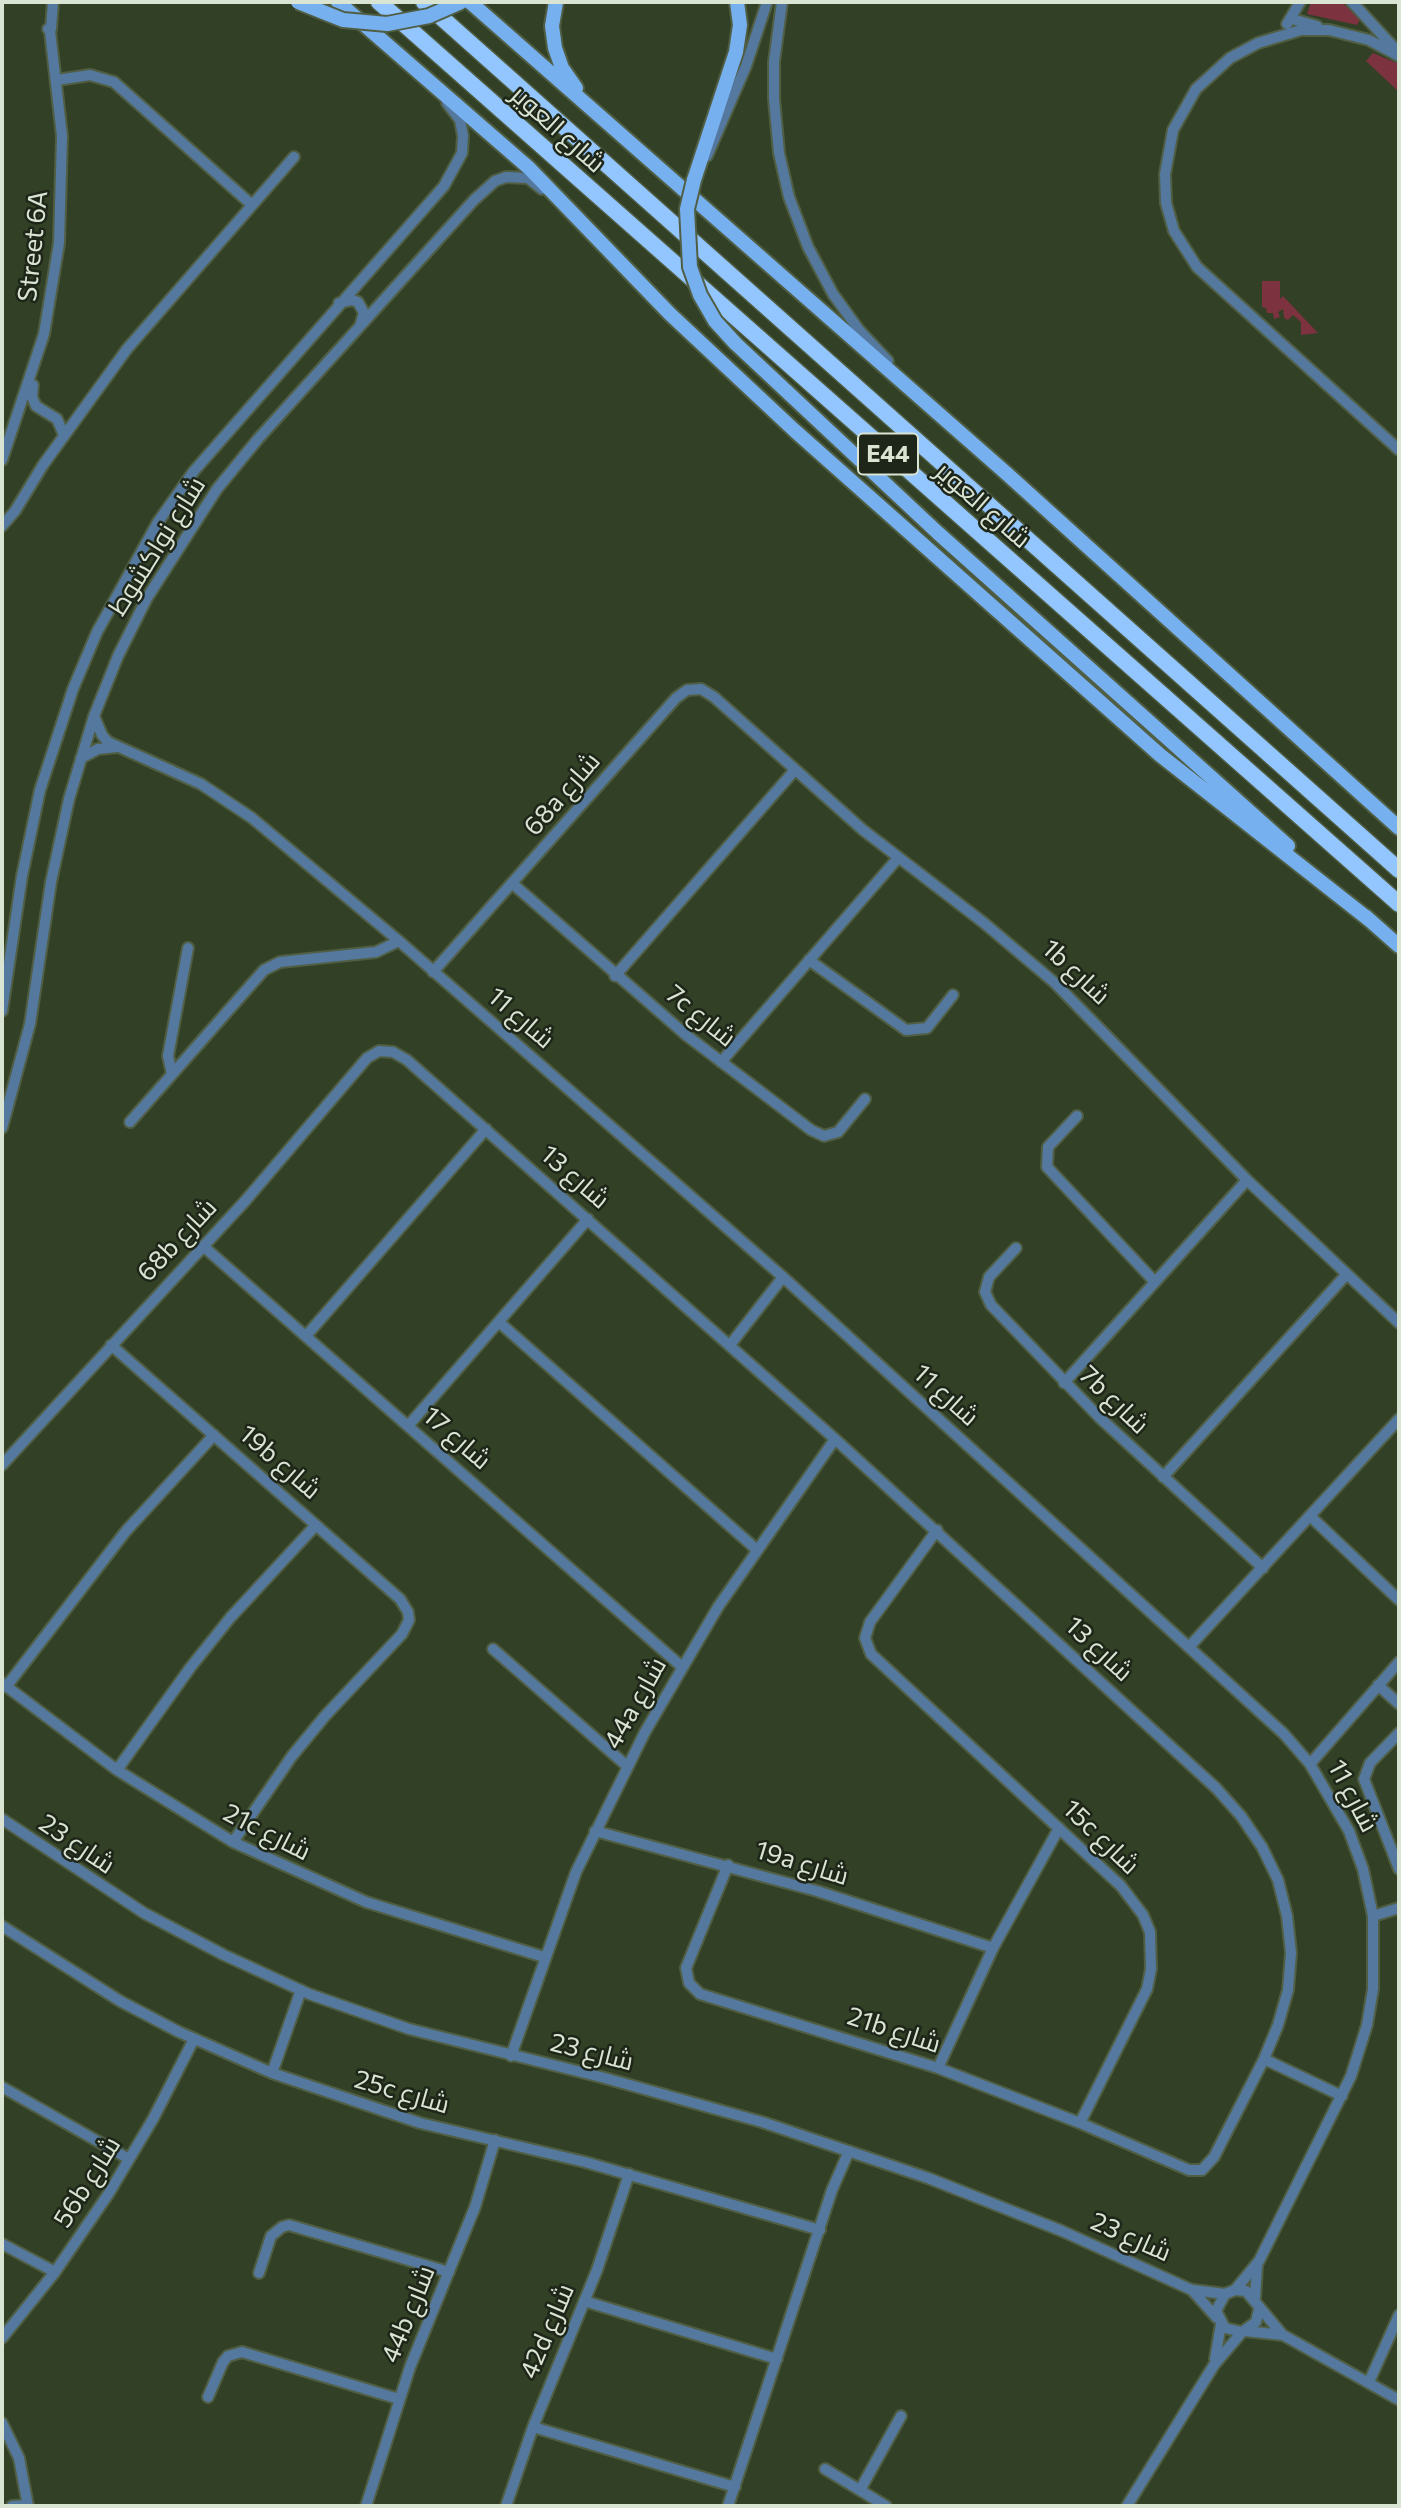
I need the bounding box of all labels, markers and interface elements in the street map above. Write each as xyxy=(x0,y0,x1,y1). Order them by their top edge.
street label: شارع العوير xyxy=(505,79,611,179)
street label: Street 6A xyxy=(12,189,54,303)
road number: E44 xyxy=(858,434,918,475)
street label: شارع العوير xyxy=(929,455,1037,555)
street label: شارع نواكشوط xyxy=(102,471,212,621)
street label: 68a شارع xyxy=(517,746,607,842)
street label: 1b شارع xyxy=(1035,933,1117,1011)
street label: 7c شارع xyxy=(660,978,742,1054)
street label: شارع 11 xyxy=(481,981,561,1055)
street label: شارع 13 xyxy=(534,1139,616,1215)
street label: 68b شارع xyxy=(131,1192,223,1288)
street label: شارع 11 xyxy=(907,1357,985,1433)
street label: 7b شارع xyxy=(1073,1359,1155,1441)
street label: شارع 17 xyxy=(417,1400,497,1476)
street label: 19b شارع xyxy=(233,1418,327,1506)
street label: شارع 13 xyxy=(1059,1610,1139,1688)
street label: 44a شارع xyxy=(597,1652,673,1754)
street label: شارع 11 xyxy=(1321,1754,1385,1838)
street label: 15c شارع xyxy=(1056,1793,1146,1881)
street label: 21c شارع xyxy=(218,1797,316,1867)
street label: شارع 23 xyxy=(33,1807,121,1881)
street label: 19a شارع xyxy=(752,1834,852,1892)
street label: 21b شارع xyxy=(843,2000,945,2060)
street label: شارع 23 xyxy=(547,2027,637,2077)
street label: 25c شارع xyxy=(351,2064,453,2120)
street label: 56b شارع xyxy=(47,2131,127,2233)
street label: شارع 23 xyxy=(1086,2206,1176,2268)
street label: 44b شارع xyxy=(374,2261,442,2367)
street label: 42d شارع xyxy=(513,2279,581,2383)

